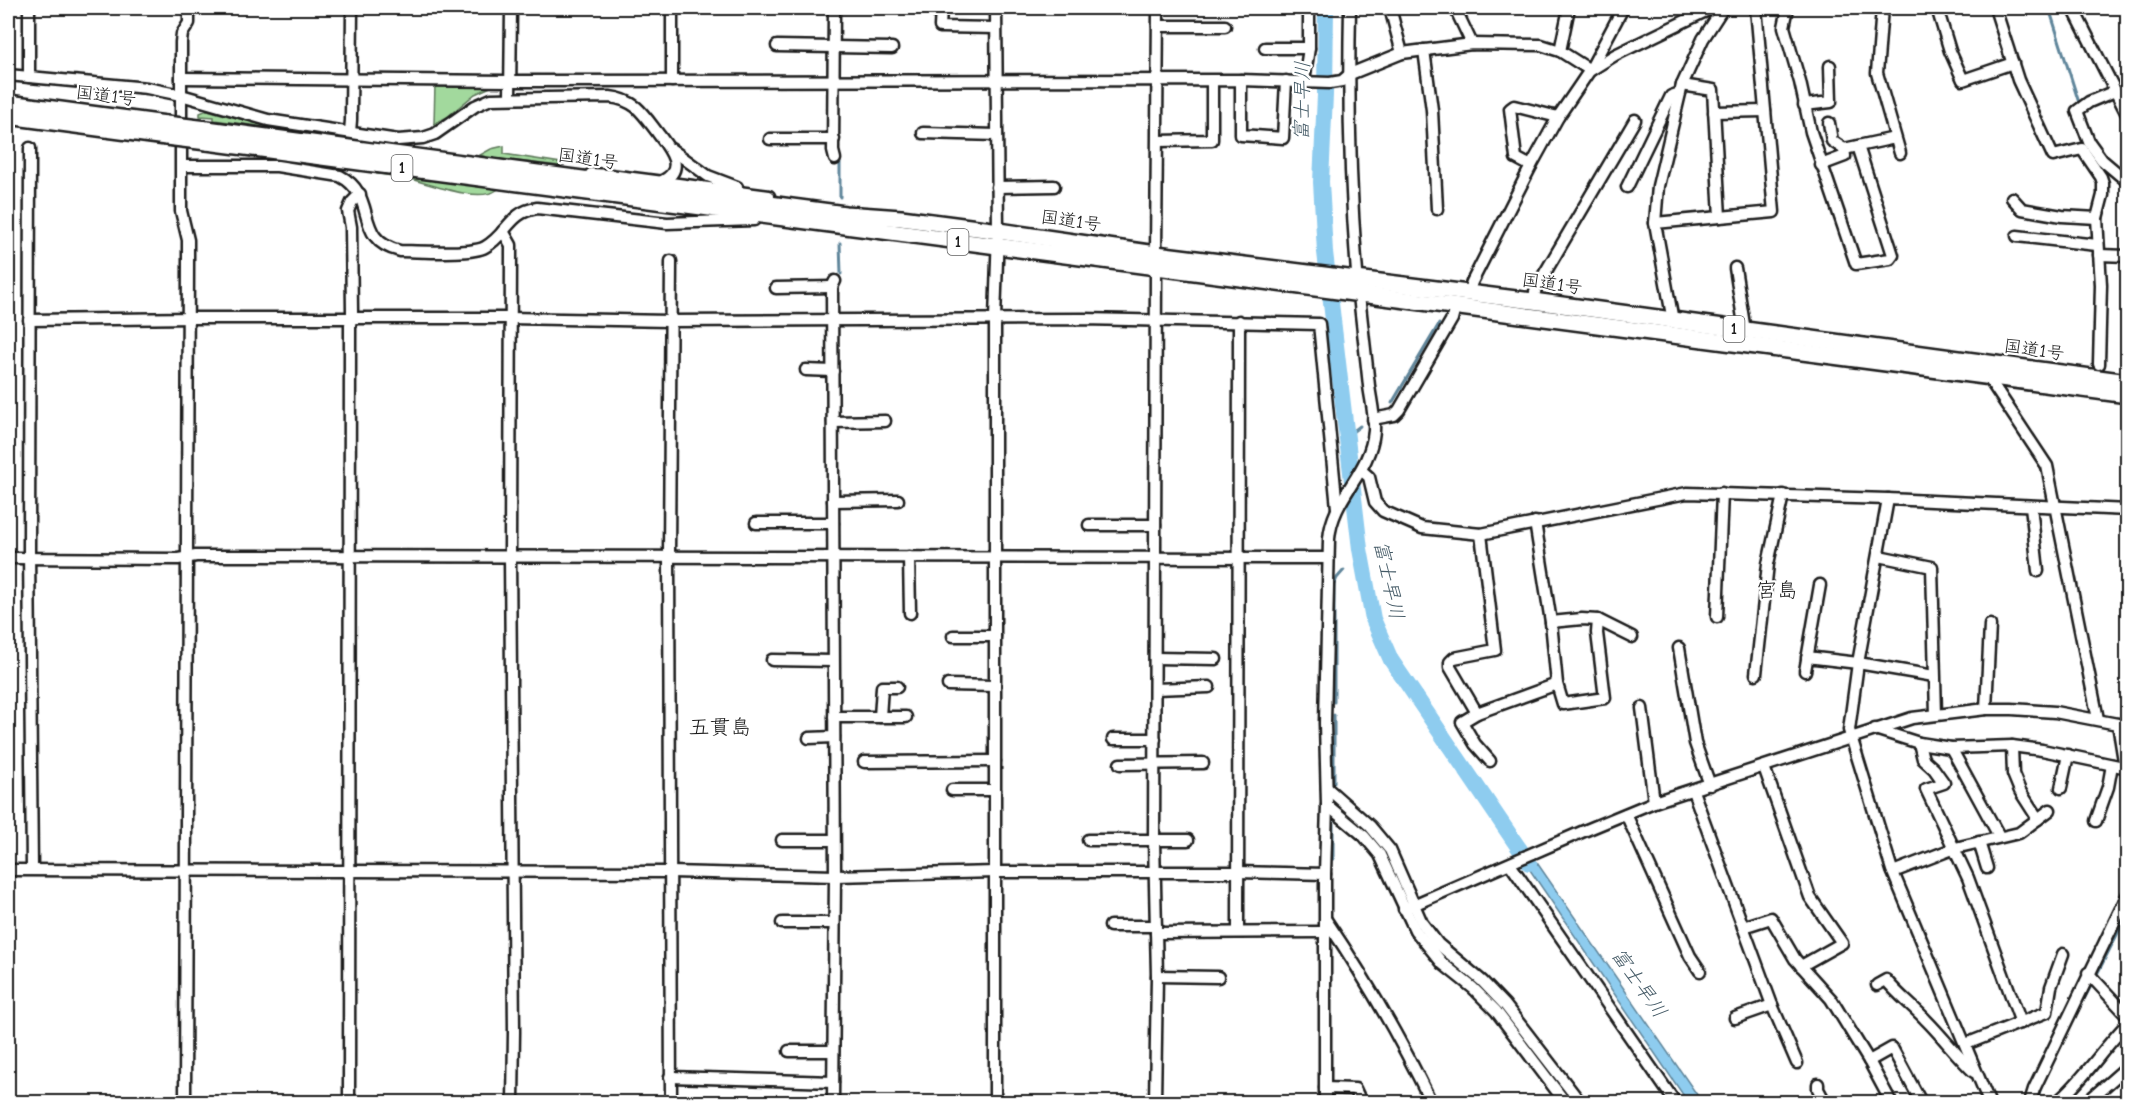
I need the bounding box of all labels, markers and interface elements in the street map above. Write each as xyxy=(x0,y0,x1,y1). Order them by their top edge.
water label: 富士早川 xyxy=(1290,61,1314,141)
street label: 国道1号 xyxy=(74,82,138,110)
street label: 国道1号 xyxy=(556,144,620,174)
road number: 1 xyxy=(392,155,412,181)
street label: 国道1号 xyxy=(1039,206,1103,236)
road number: 1 xyxy=(948,229,968,255)
street label: 国道1号 xyxy=(1520,269,1584,299)
road number: 1 xyxy=(1724,316,1744,342)
street label: 国道1号 xyxy=(2002,335,2066,365)
water label: 富士早川 xyxy=(1369,538,1409,622)
district label: 宮島 xyxy=(1756,578,1798,602)
district label: 五貫島 xyxy=(689,715,752,739)
water label: 富士早川 xyxy=(1607,944,1671,1022)

